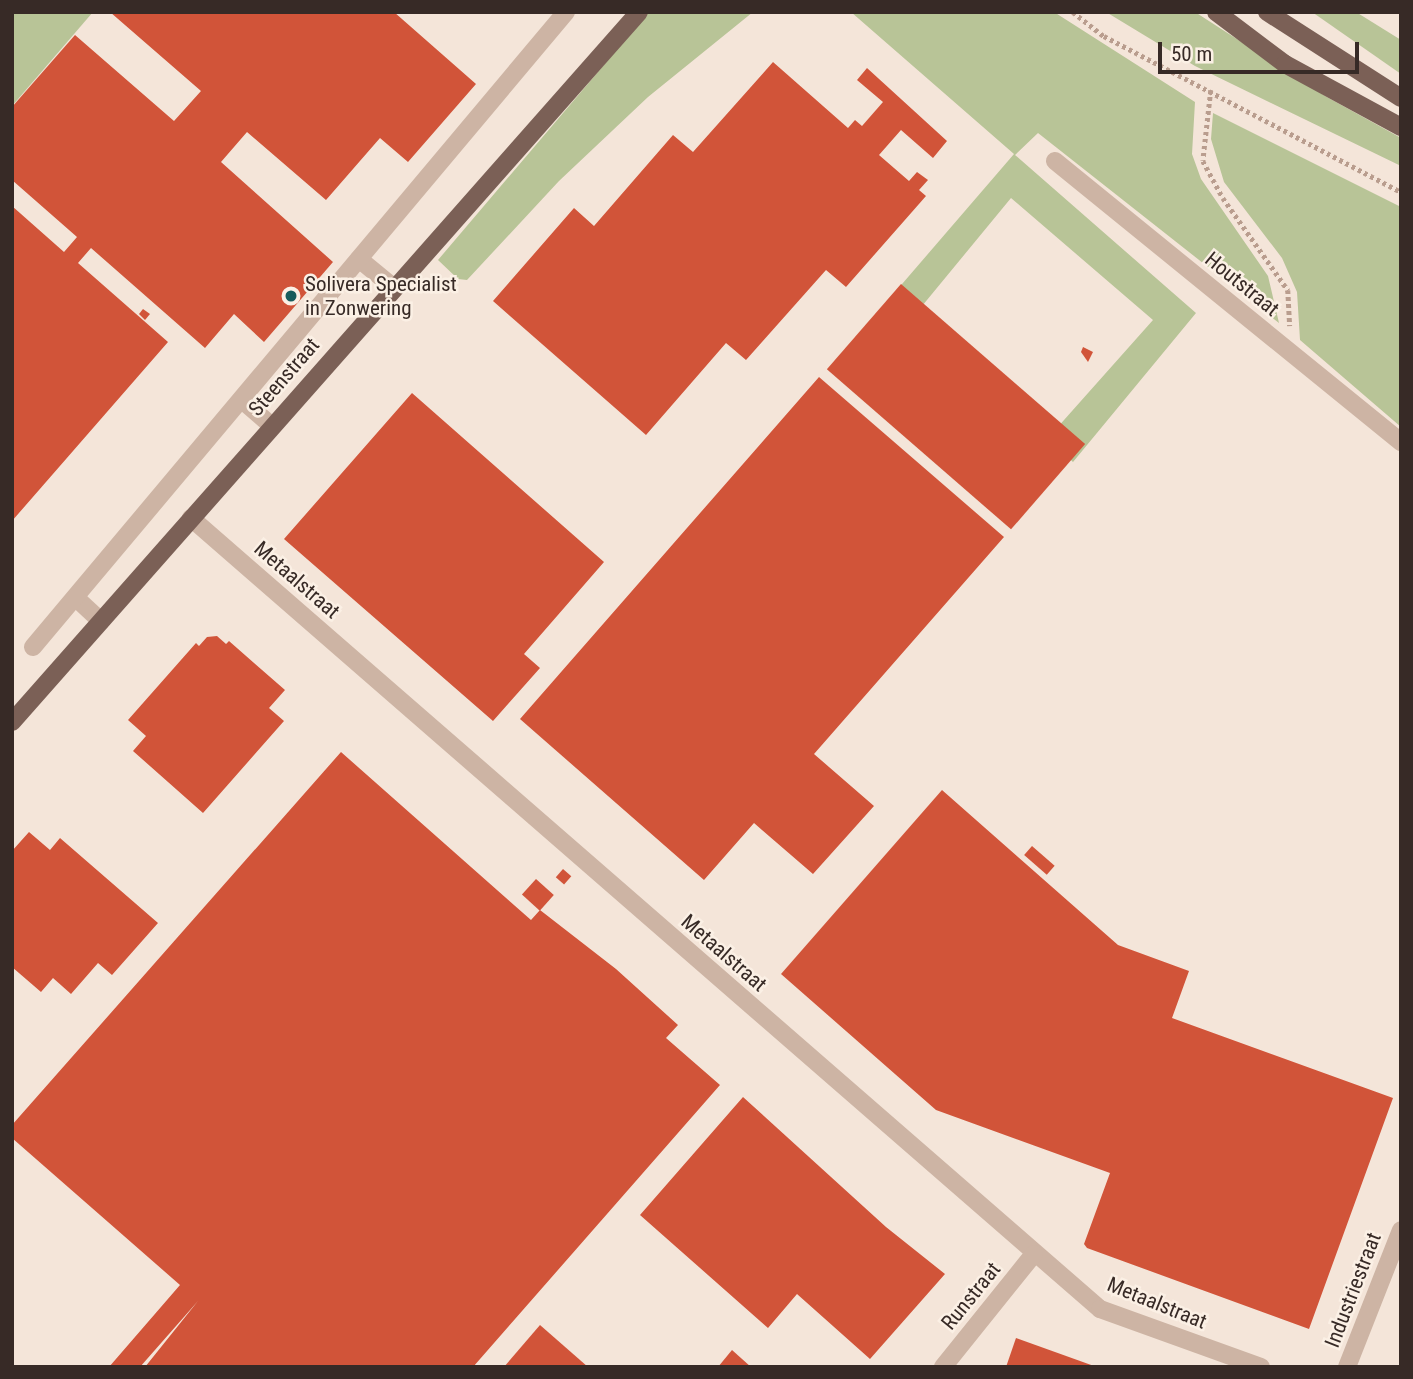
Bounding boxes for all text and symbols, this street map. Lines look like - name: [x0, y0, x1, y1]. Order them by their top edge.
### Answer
- scale bar: [1161, 28, 1362, 72]
- text: 50 m: [1171, 42, 1212, 66]
- street label: Houtstraat: [1200, 247, 1284, 321]
- place label: Solivera Specialist in Zonwering: [305, 271, 457, 321]
- marker: Solivera Specialist in Zonwering: [283, 288, 299, 304]
- street label: Steenstraat: [243, 333, 325, 421]
- street label: Metaalstraat: [249, 536, 345, 624]
- street label: Metaalstraat: [676, 909, 772, 997]
- street label: Industriestraat: [1320, 1229, 1386, 1351]
- street label: Runstraat: [936, 1257, 1006, 1335]
- street label: Metaalstraat: [1104, 1272, 1210, 1334]

